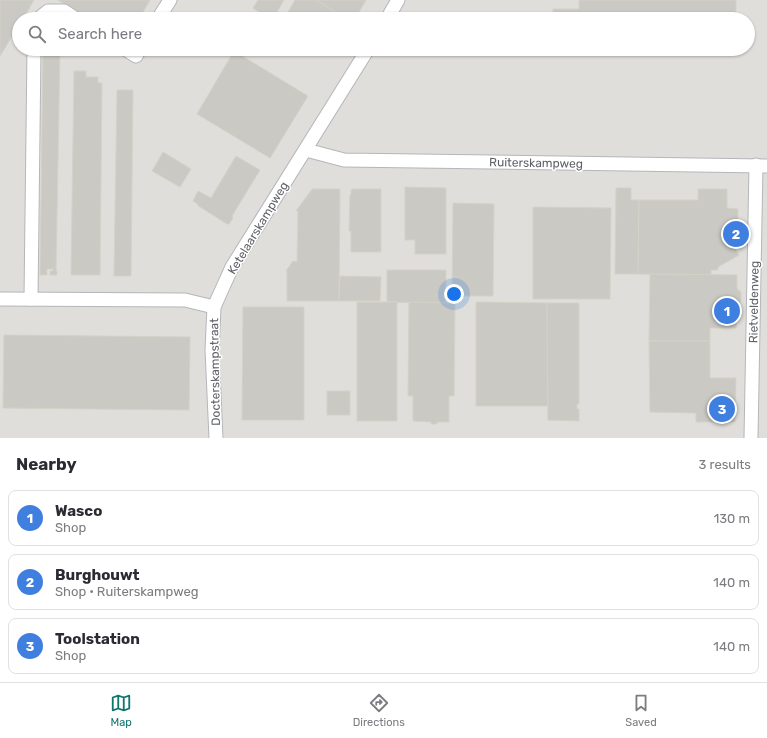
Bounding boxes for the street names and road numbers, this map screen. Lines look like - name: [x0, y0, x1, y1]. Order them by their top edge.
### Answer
- street label: Ruiterskampweg: [489, 155, 583, 171]
- street label: Ketelaarskampweg: [225, 179, 291, 277]
- street label: Rietveldenweg: [746, 261, 762, 343]
- street label: Docterskampstraat: [207, 318, 223, 426]

